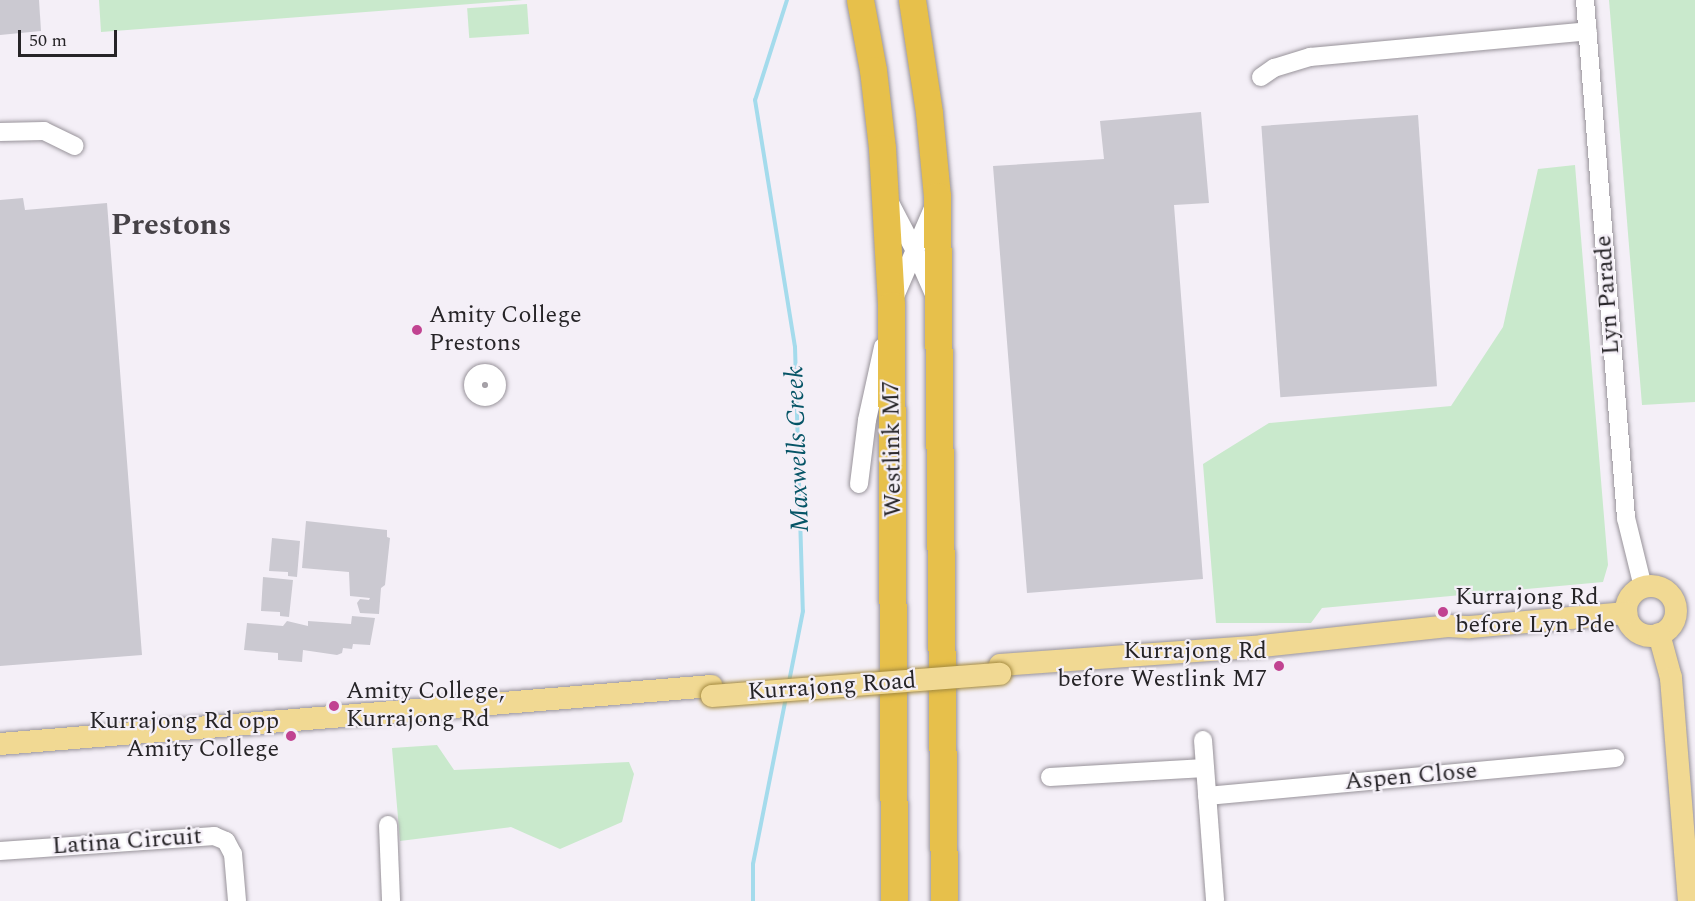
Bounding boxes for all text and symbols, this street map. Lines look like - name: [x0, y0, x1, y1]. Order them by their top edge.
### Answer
- scale bar: [21, 18, 120, 56]
- text: 50 m: [29, 27, 67, 54]
- district label: Prestons: [111, 207, 231, 243]
- street label: Lyn Parade: [1589, 234, 1627, 356]
- place label: Amity College Prestons: [429, 302, 582, 358]
- marker: Amity College Prestons: [410, 323, 424, 337]
- water label: Maxwells Creek: [780, 365, 816, 533]
- street label: Westlink M7: [877, 381, 909, 517]
- place label: Kurrajong Rd before Lyn Pde: [1455, 584, 1615, 640]
- marker: Kurrajong Rd before Lyn Pde: [1436, 605, 1450, 619]
- place label: Kurrajong Rd before Westlink M7: [1057, 638, 1267, 694]
- marker: Kurrajong Rd before Westlink M7: [1272, 659, 1286, 673]
- street label: Kurrajong Road: [747, 667, 917, 707]
- place label: Amity College, Kurrajong Rd: [346, 678, 505, 734]
- marker: Amity College, Kurrajong Rd: [327, 699, 341, 713]
- place label: Kurrajong Rd opp Amity College: [89, 708, 279, 764]
- marker: Kurrajong Rd opp Amity College: [284, 729, 298, 743]
- street label: Aspen Close: [1344, 757, 1478, 797]
- street label: Latina Circuit: [51, 822, 203, 862]

